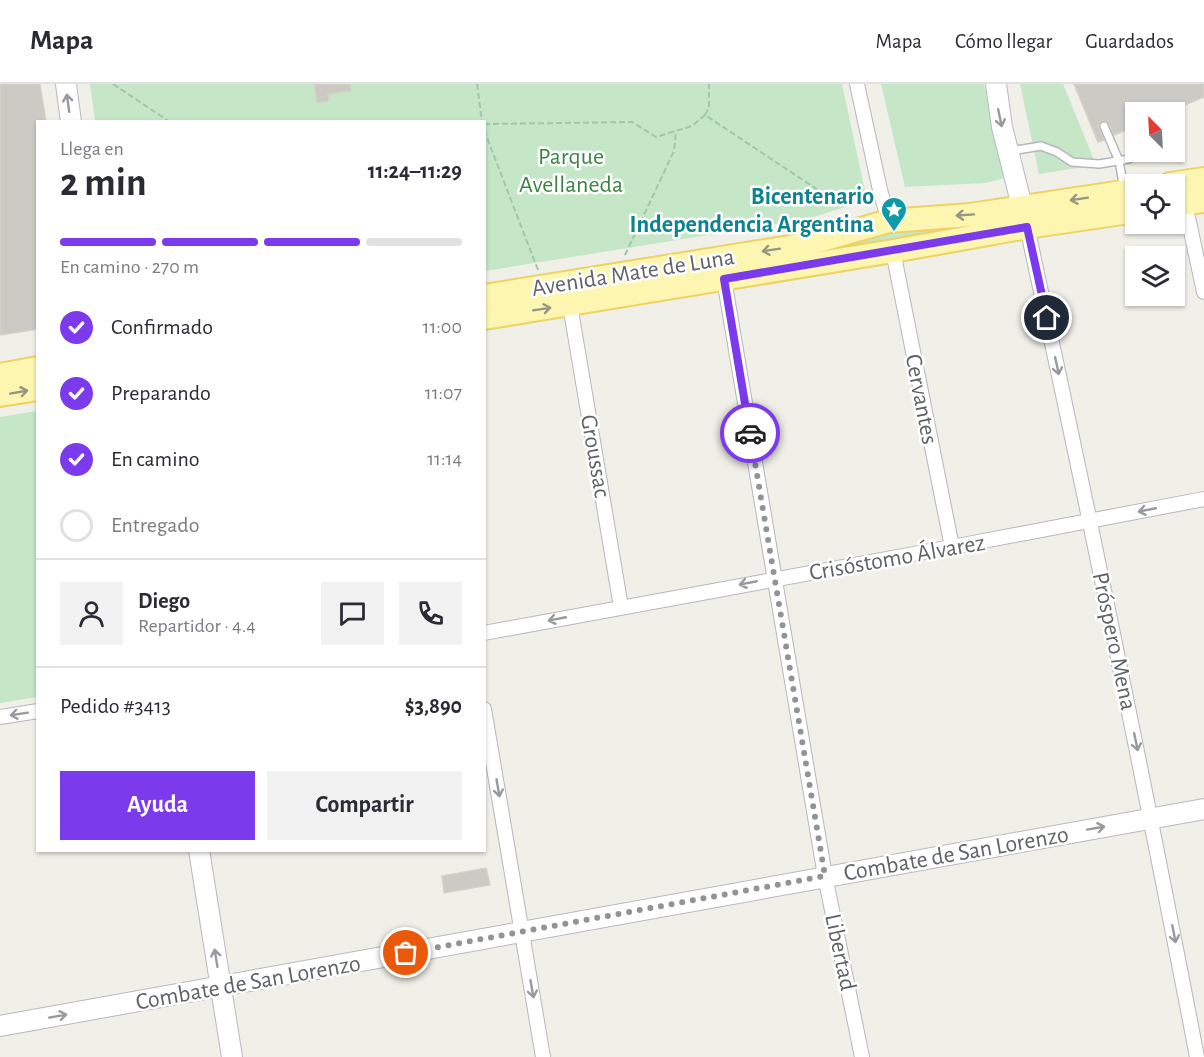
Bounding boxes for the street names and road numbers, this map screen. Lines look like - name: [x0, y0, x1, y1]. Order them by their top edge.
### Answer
- street label: Avenida Mate de Luna: [530, 245, 736, 301]
- street label: Cervantes: [901, 352, 942, 446]
- street label: Groussac: [576, 413, 614, 499]
- street label: Crisóstomo Álvarez: [807, 529, 987, 585]
- street label: Próspero Mena: [1088, 570, 1140, 712]
- street label: Combate de San Lorenzo: [842, 822, 1070, 886]
- street label: Libertad: [820, 912, 860, 993]
- street label: Combate de San Lorenzo: [134, 951, 362, 1015]

